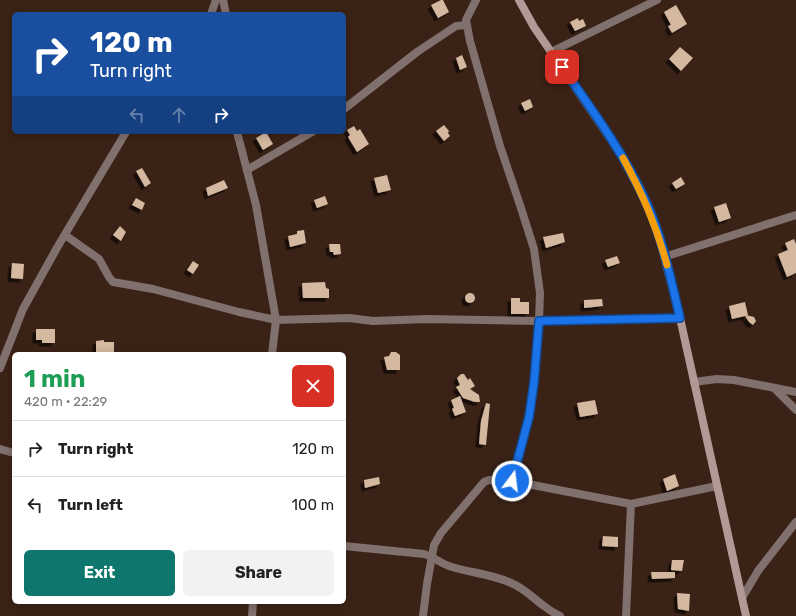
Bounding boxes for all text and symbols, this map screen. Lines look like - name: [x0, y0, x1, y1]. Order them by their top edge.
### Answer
- text: 120 m: [90, 26, 173, 59]
- icon: right: [24, 28, 76, 80]
- pin: [545, 50, 579, 84]
- icon: arrive: [551, 56, 573, 78]
- text: Turn right: [90, 60, 172, 82]
- icon: left: [126, 104, 148, 126]
- icon: ahead: [168, 104, 190, 126]
- icon: right: [210, 104, 232, 126]
- text: 1 min: [24, 365, 85, 393]
- button: close: [292, 365, 334, 407]
- text: 420 m · 22:29: [24, 394, 107, 409]
- icon: right: [24, 438, 46, 460]
- text: Turn right: [58, 440, 133, 458]
- text: 120 m: [292, 440, 334, 458]
- position arrow: [491, 460, 533, 502]
- icon: left: [24, 494, 46, 516]
- text: Turn left: [58, 496, 123, 514]
- text: 100 m: [292, 496, 334, 514]
- button: Exit: [24, 550, 175, 596]
- button: Share: [183, 550, 334, 596]

